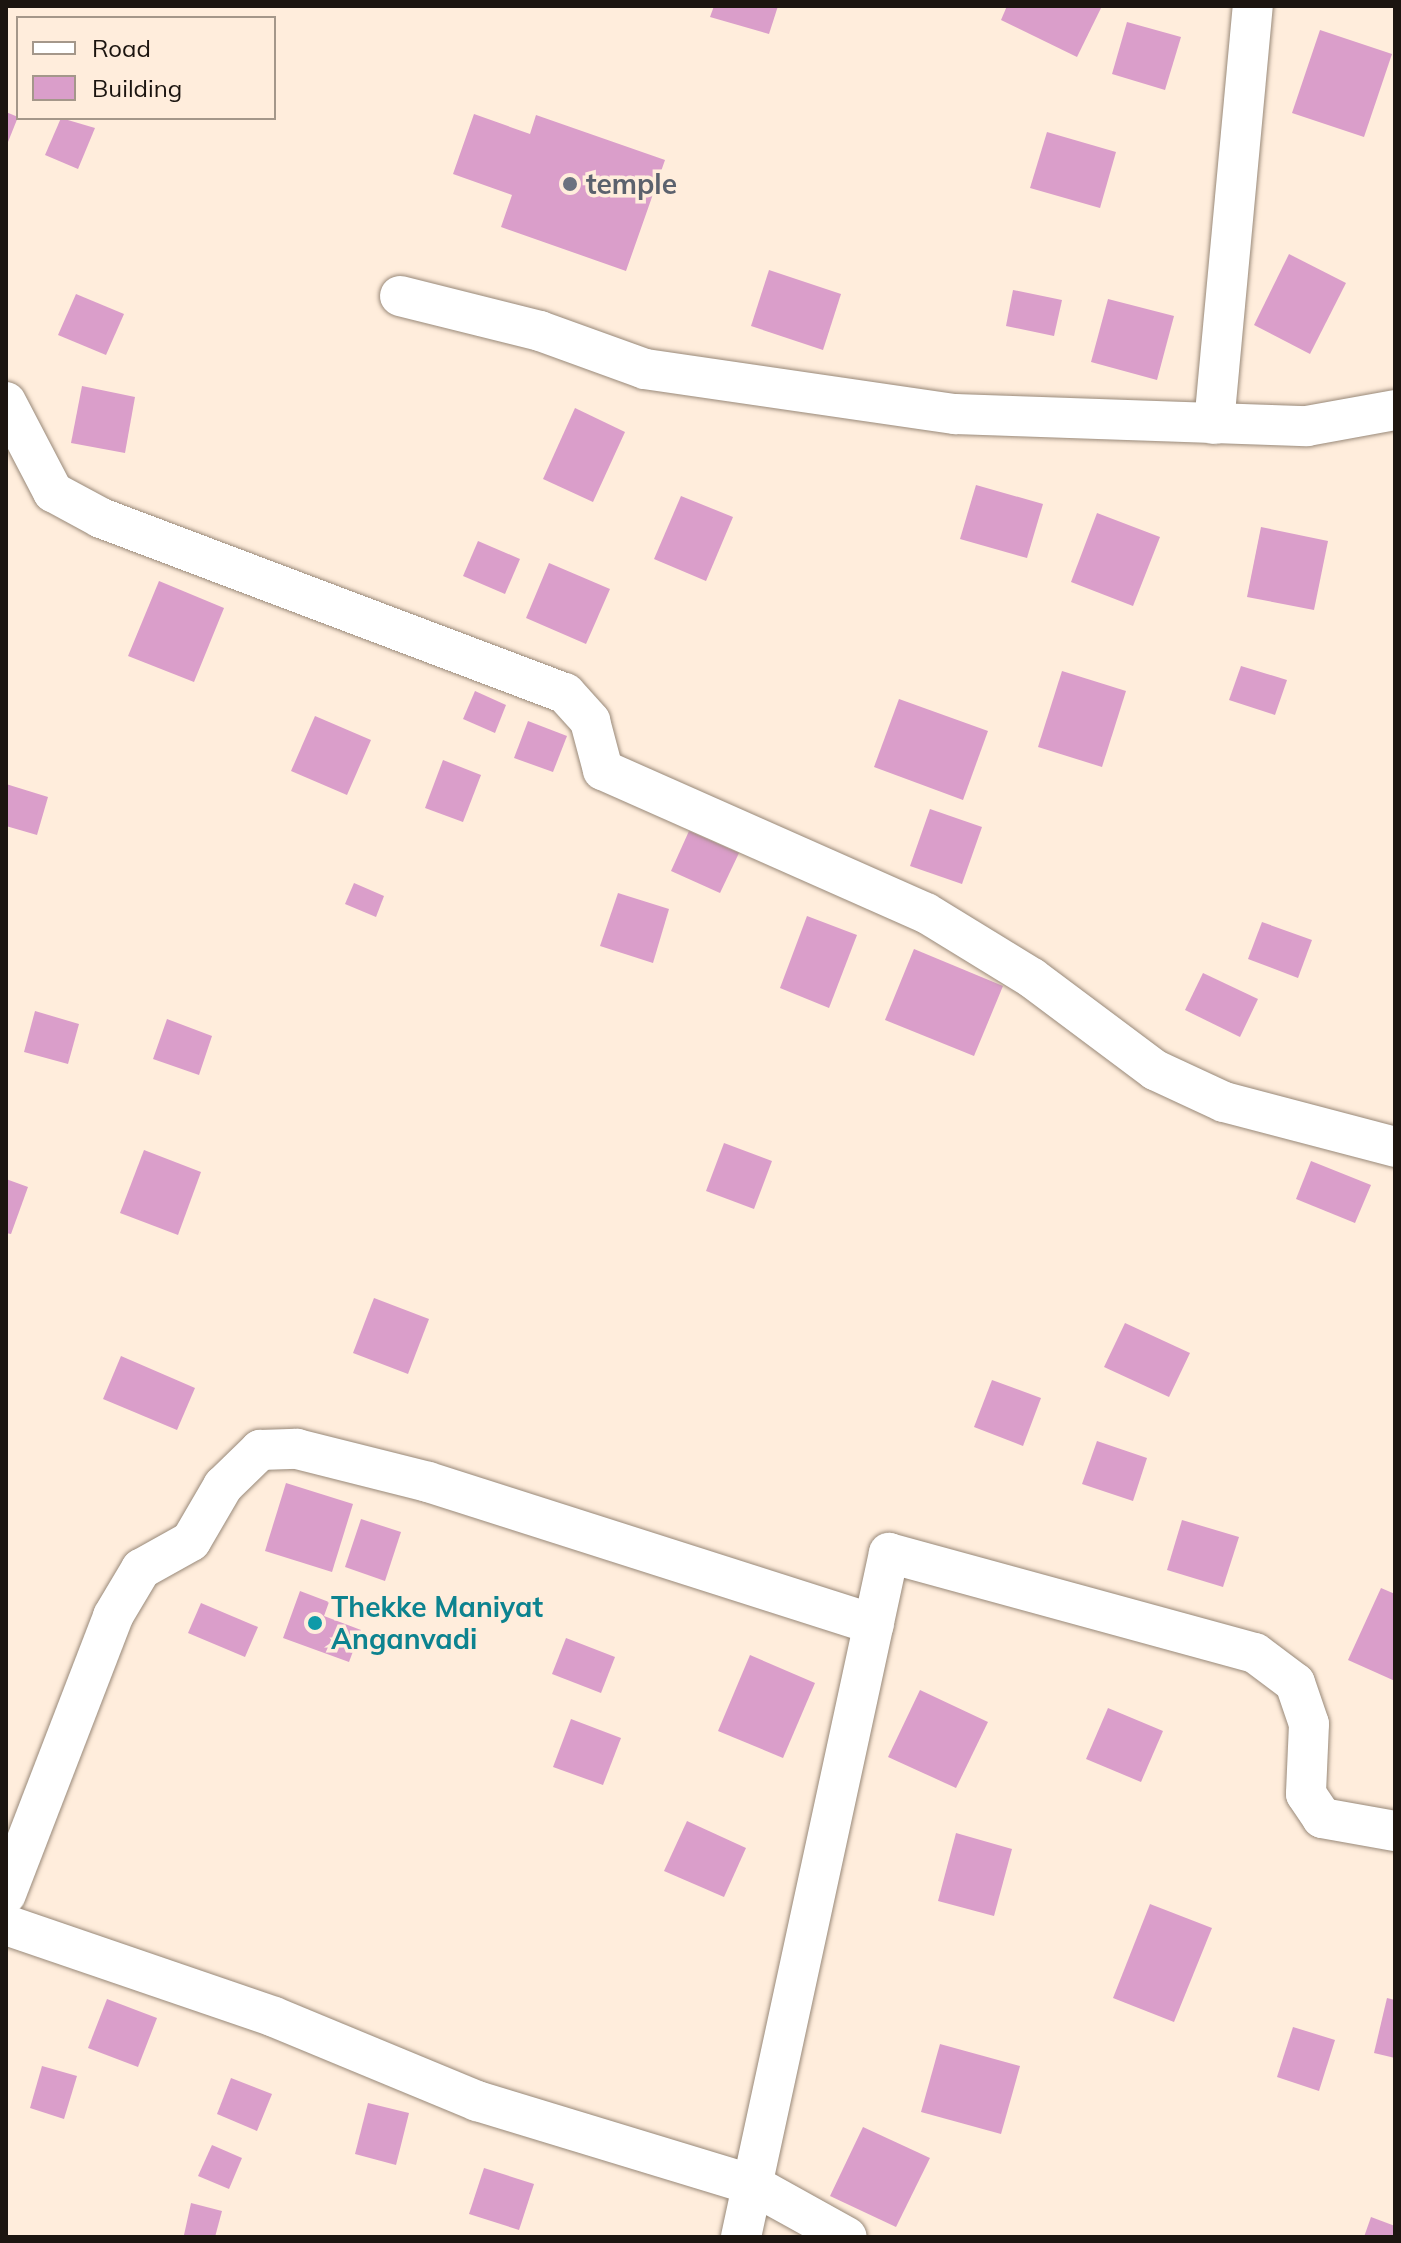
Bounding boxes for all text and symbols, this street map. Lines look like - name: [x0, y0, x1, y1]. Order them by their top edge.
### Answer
- legend: [16, 16, 276, 120]
- text: Road: [92, 33, 151, 63]
- text: Building: [92, 73, 182, 103]
- place label: temple: [586, 167, 677, 201]
- marker: temple: [561, 175, 579, 193]
- place label: Thekke Maniyat Anganvadi: [331, 1590, 543, 1656]
- marker: Thekke Maniyat Anganvadi: [306, 1614, 324, 1632]

